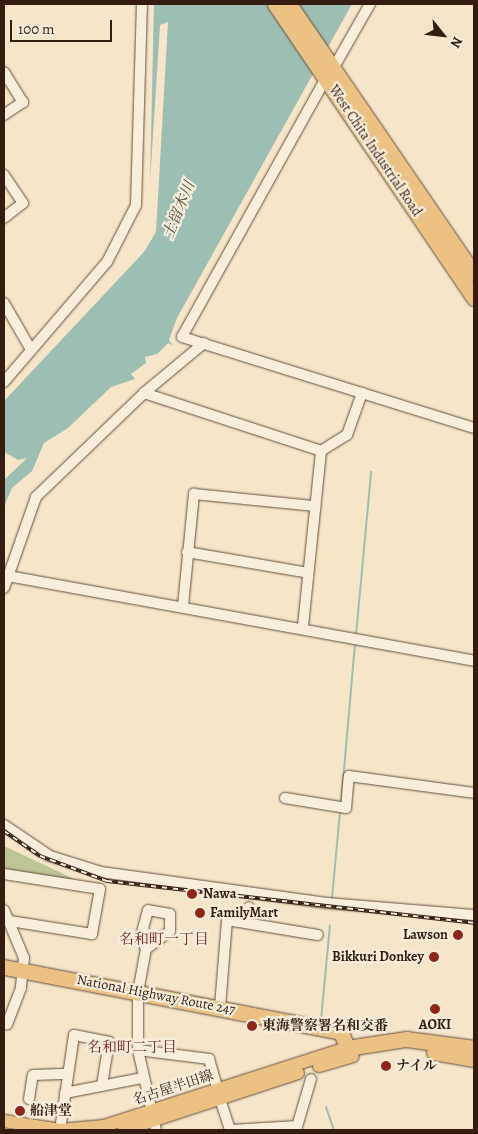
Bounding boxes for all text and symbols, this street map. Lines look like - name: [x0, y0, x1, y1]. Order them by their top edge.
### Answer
- scale bar: [12, 10, 115, 42]
- north arrow: [418, 10, 468, 60]
- text: 100 m: [18, 19, 55, 39]
- text: N: [446, 33, 467, 52]
- street label: West Chita Industrial Road: [325, 82, 425, 220]
- water label: 土留木川: [159, 179, 199, 241]
- place label: Nawa: [203, 886, 236, 902]
- marker: Nawa: [185, 887, 199, 901]
- place label: FamilyMart: [210, 905, 278, 921]
- marker: FamilyMart: [194, 907, 206, 919]
- place label: Lawson: [403, 927, 448, 943]
- marker: Lawson: [452, 929, 464, 941]
- district label: 名和町一丁目: [119, 931, 209, 949]
- place label: Bikkuri Donkey: [332, 949, 424, 965]
- marker: Bikkuri Donkey: [428, 951, 440, 963]
- street label: National Highway Route 247: [75, 971, 237, 1019]
- marker: AOKI: [429, 1003, 441, 1015]
- place label: AOKI: [419, 1017, 451, 1033]
- place label: 東海警察署名和交番: [262, 1018, 388, 1034]
- marker: 東海警察署名和交番: [246, 1020, 258, 1032]
- district label: 名和町二丁目: [87, 1039, 177, 1057]
- place label: ナイル: [396, 1058, 438, 1074]
- marker: ナイル: [380, 1060, 392, 1072]
- street label: 名古屋半田線: [130, 1067, 216, 1109]
- place label: 船津堂: [30, 1103, 72, 1119]
- marker: 船津堂: [14, 1105, 26, 1117]

